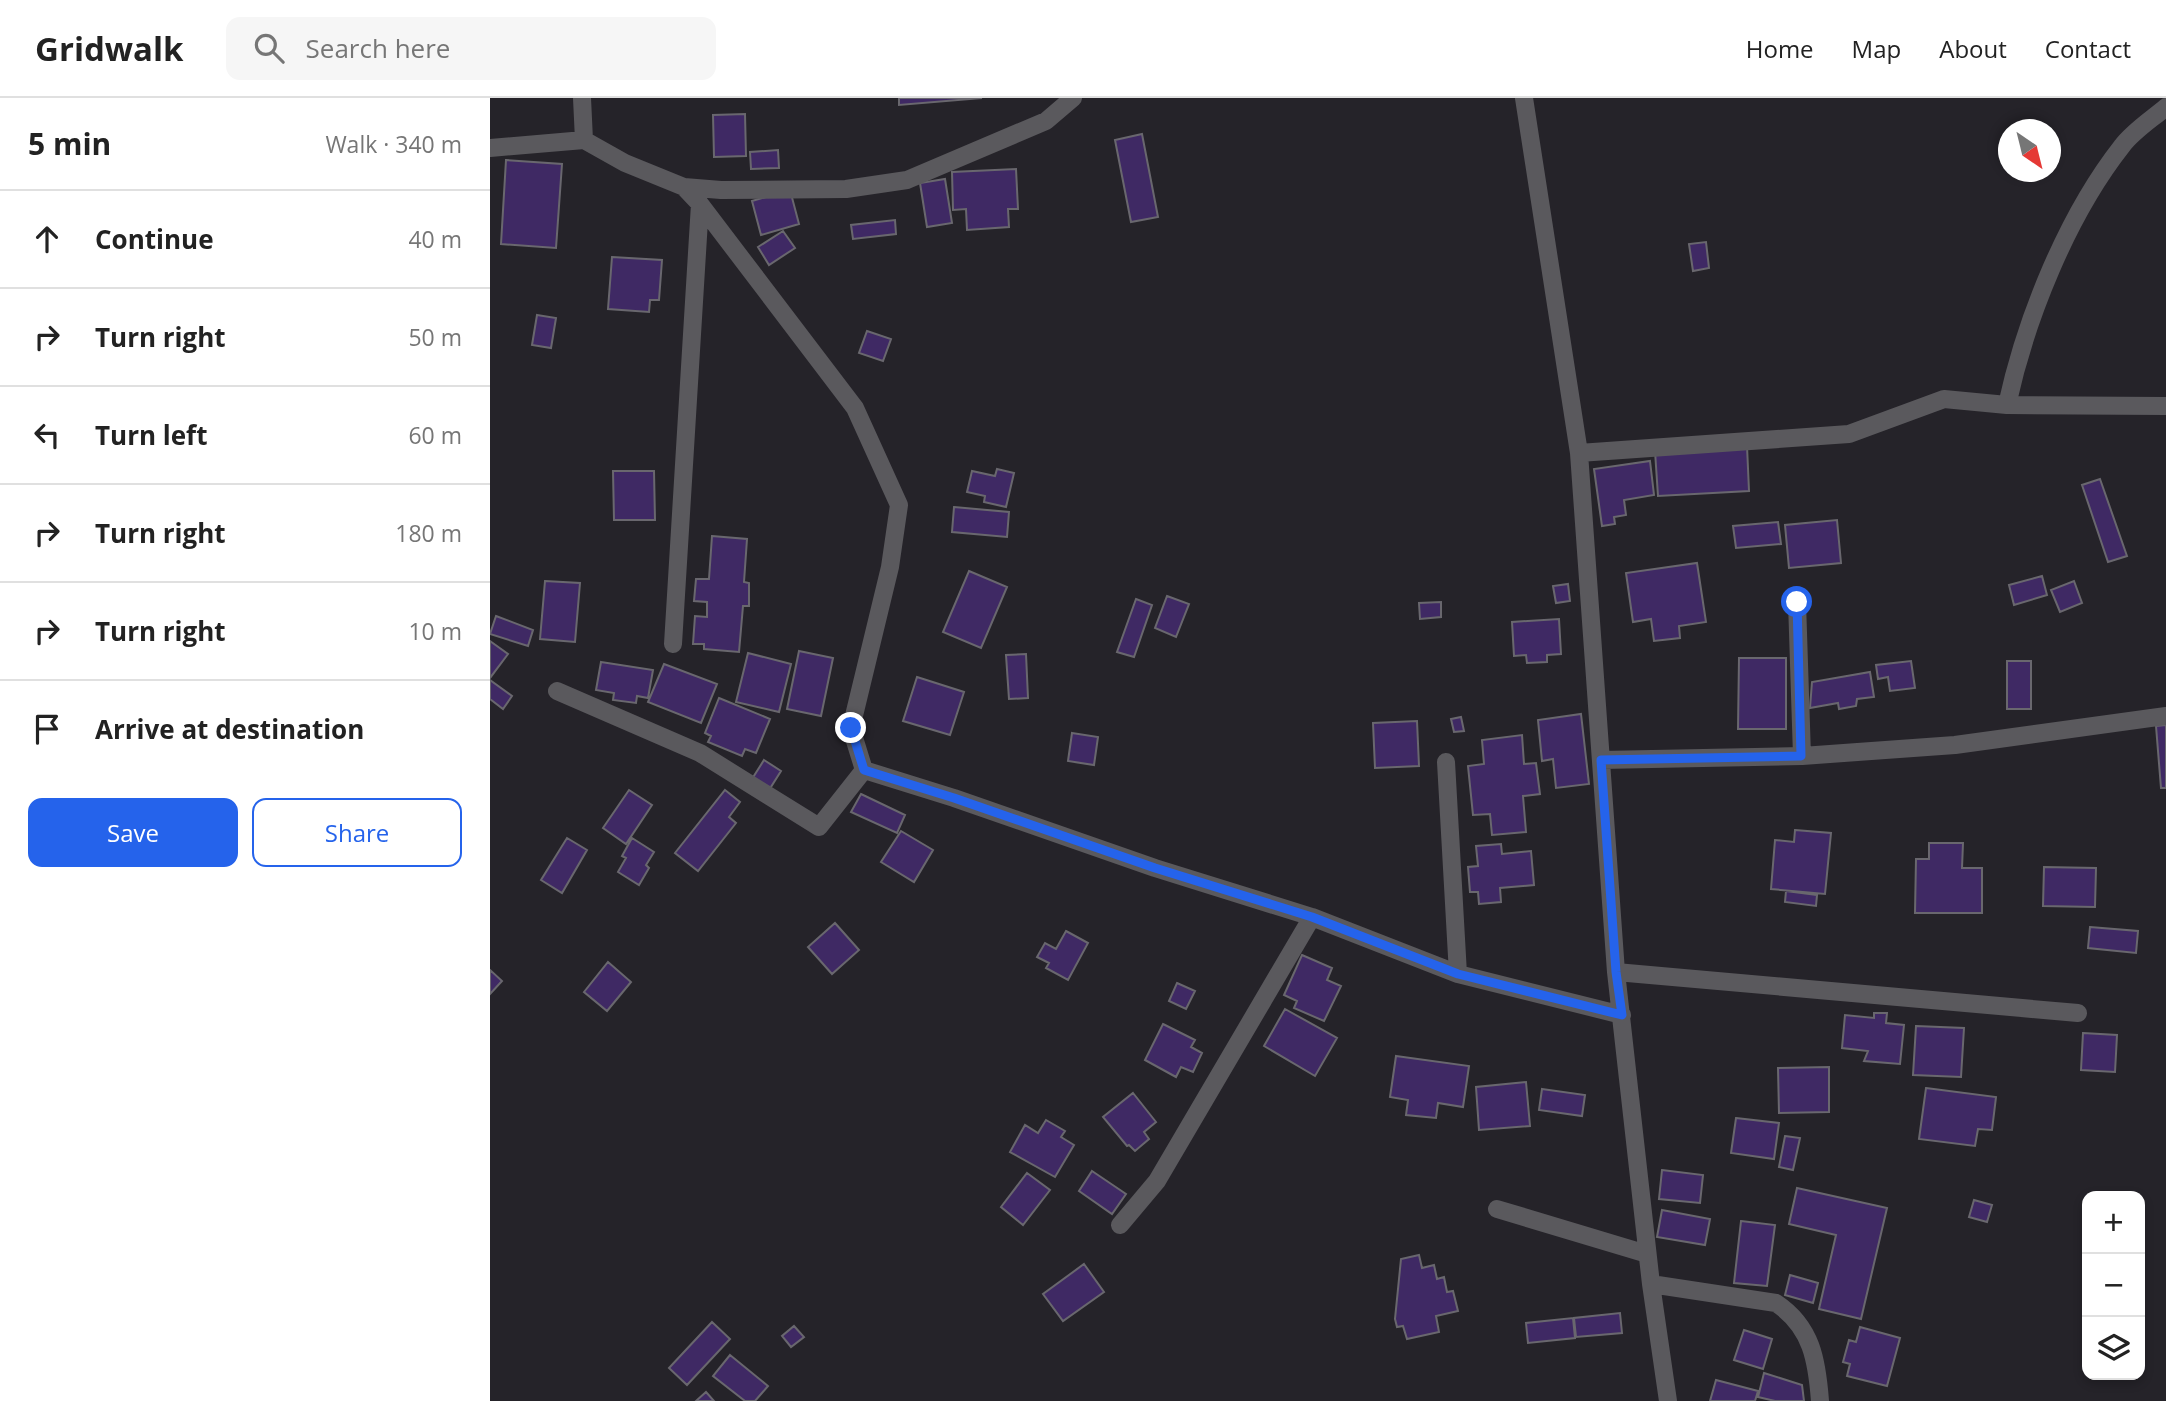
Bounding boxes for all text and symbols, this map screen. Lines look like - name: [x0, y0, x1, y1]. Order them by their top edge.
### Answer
- search box: [226, 17, 716, 80]
- text: Gridwalk: [35, 26, 184, 71]
- icon: search: [250, 29, 288, 67]
- text: Search here: [306, 30, 450, 66]
- text: Home: [1746, 32, 1814, 65]
- text: Map: [1852, 32, 1901, 65]
- text: About: [1939, 32, 2007, 65]
- text: Contact: [2045, 32, 2131, 65]
- north arrow: [1998, 119, 2061, 182]
- text: 5 min: [28, 123, 111, 164]
- text: Walk · 340 m: [325, 128, 462, 160]
- icon: ahead: [28, 220, 66, 258]
- text: Continue: [95, 221, 214, 257]
- text: 40 m: [408, 223, 462, 255]
- icon: right: [28, 318, 66, 356]
- text: Turn right: [95, 319, 226, 355]
- text: 50 m: [408, 321, 462, 353]
- icon: left: [28, 416, 66, 454]
- text: Turn left: [95, 417, 207, 453]
- text: 60 m: [408, 419, 462, 451]
- icon: right: [28, 514, 66, 552]
- text: Turn right: [95, 515, 226, 551]
- text: 180 m: [395, 517, 462, 549]
- route start: [1781, 586, 1812, 617]
- icon: right: [28, 612, 66, 650]
- text: Turn right: [95, 613, 226, 649]
- text: 10 m: [408, 615, 462, 647]
- icon: arrive: [28, 710, 66, 748]
- text: Arrive at destination: [95, 711, 364, 747]
- route end: [835, 712, 866, 743]
- button: Save: [28, 798, 238, 867]
- button: Share: [252, 798, 462, 867]
- map controls: [2082, 1191, 2145, 1380]
- button: +: [2082, 1191, 2145, 1254]
- button: −: [2082, 1254, 2145, 1317]
- button: layers: [2082, 1317, 2145, 1380]

